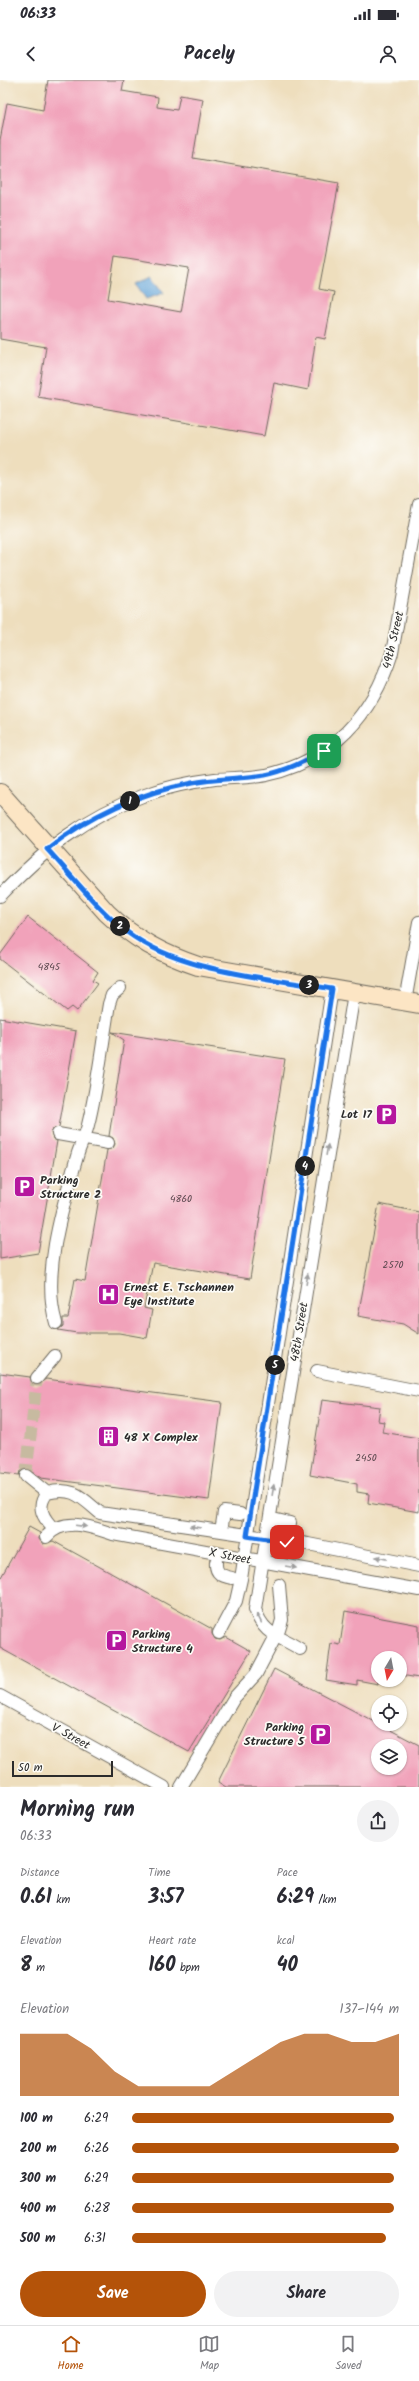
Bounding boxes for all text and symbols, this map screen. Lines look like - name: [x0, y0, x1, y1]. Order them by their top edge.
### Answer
- text: 06:33: [20, 2, 56, 26]
- text: Pacely: [184, 40, 235, 69]
- icon: back: [20, 43, 42, 65]
- icon: person: [377, 43, 399, 65]
- street label: 49th Street: [378, 609, 409, 671]
- pin: [307, 734, 341, 768]
- icon: arrive: [313, 740, 335, 762]
- pin: 1: [120, 791, 140, 811]
- text: 1: [128, 792, 132, 810]
- pin: 2: [110, 916, 130, 936]
- text: 2: [117, 917, 123, 935]
- house number: 4845: [38, 959, 61, 975]
- pin: 3: [299, 975, 319, 995]
- text: 3: [306, 976, 312, 994]
- parking icon: Lot 17: [374, 1101, 400, 1127]
- place label: Lot 17: [341, 1105, 372, 1124]
- one-way arrow: [324, 1144, 330, 1156]
- pin: 4: [295, 1156, 315, 1176]
- text: 4: [302, 1157, 308, 1175]
- place label: Parking Structure 2: [40, 1171, 101, 1204]
- parking icon: Parking Structure 2: [11, 1174, 37, 1200]
- house number: 4860: [170, 1191, 192, 1207]
- house number: 2570: [383, 1257, 403, 1273]
- one-way arrow: [304, 1273, 310, 1285]
- place label: Ernest E. Tschannen Eye Institute: [124, 1278, 234, 1311]
- hospital icon: Ernest E. Tschannen Eye Institute: [96, 1281, 122, 1307]
- street label: 48th Street: [285, 1301, 314, 1363]
- pin: 5: [265, 1355, 285, 1375]
- text: 5: [272, 1356, 278, 1374]
- building icon: 48 X Complex: [96, 1424, 122, 1450]
- place label: 48 X Complex: [124, 1428, 198, 1447]
- house number: 2450: [355, 1450, 377, 1466]
- one-way arrow: [270, 1484, 276, 1496]
- one-way arrow: [75, 1523, 87, 1529]
- one-way arrow: [189, 1524, 201, 1530]
- pin: [270, 1525, 304, 1559]
- icon: check: [276, 1531, 298, 1553]
- street label: X Street: [207, 1543, 253, 1570]
- one-way arrow: [375, 1555, 387, 1561]
- one-way arrow: [284, 1564, 297, 1570]
- one-way arrow: [256, 1612, 262, 1623]
- place label: Parking Structure 4: [132, 1625, 193, 1658]
- parking icon: Parking Structure 4: [103, 1628, 129, 1654]
- north arrow: [371, 1651, 407, 1687]
- map controls: [371, 1651, 407, 1775]
- button: locate: [371, 1695, 407, 1731]
- street label: V Street: [48, 1718, 94, 1755]
- place label: Parking Structure 5: [244, 1718, 305, 1751]
- parking icon: Parking Structure 5: [307, 1721, 333, 1747]
- button: layers: [371, 1739, 407, 1775]
- scale bar: [12, 1759, 113, 1778]
- text: 50 m: [18, 1759, 43, 1777]
- text: Morning run: [20, 1793, 135, 1828]
- button: share: [357, 1800, 399, 1842]
- text: 06:33: [20, 1826, 52, 1847]
- text: Distance: [20, 1864, 60, 1882]
- text: Time: [148, 1864, 171, 1882]
- text: Pace: [277, 1864, 298, 1882]
- text: 0.61: [20, 1882, 52, 1914]
- text: 3:57: [148, 1882, 184, 1914]
- text: 6:29: [277, 1882, 314, 1914]
- text: km: [52, 1891, 70, 1909]
- text: /km: [314, 1891, 336, 1909]
- text: Elevation: [20, 1932, 62, 1950]
- text: Heart rate: [148, 1932, 196, 1950]
- text: kcal: [277, 1932, 295, 1950]
- text: 8: [20, 1950, 32, 1982]
- text: 160: [148, 1950, 175, 1982]
- text: 40: [277, 1950, 298, 1982]
- text: m: [32, 1959, 45, 1977]
- text: bpm: [175, 1959, 200, 1977]
- text: Elevation: [20, 1999, 69, 2020]
- text: 137–144 m: [340, 1999, 399, 2020]
- text: 100 m: [20, 2108, 53, 2129]
- text: 6:29: [84, 2108, 108, 2129]
- text: 200 m: [20, 2138, 57, 2159]
- text: 6:26: [84, 2138, 109, 2159]
- text: 300 m: [20, 2168, 56, 2189]
- text: 6:29: [84, 2168, 108, 2189]
- text: 400 m: [20, 2198, 56, 2219]
- text: 6:28: [84, 2198, 110, 2219]
- text: 500 m: [20, 2228, 56, 2249]
- text: 6:31: [84, 2228, 106, 2249]
- button: Save: [20, 2271, 206, 2317]
- button: Share: [214, 2271, 399, 2317]
- tab: Home: [57, 2333, 84, 2375]
- tab: Map: [198, 2333, 220, 2375]
- tab: Saved: [335, 2333, 362, 2375]

